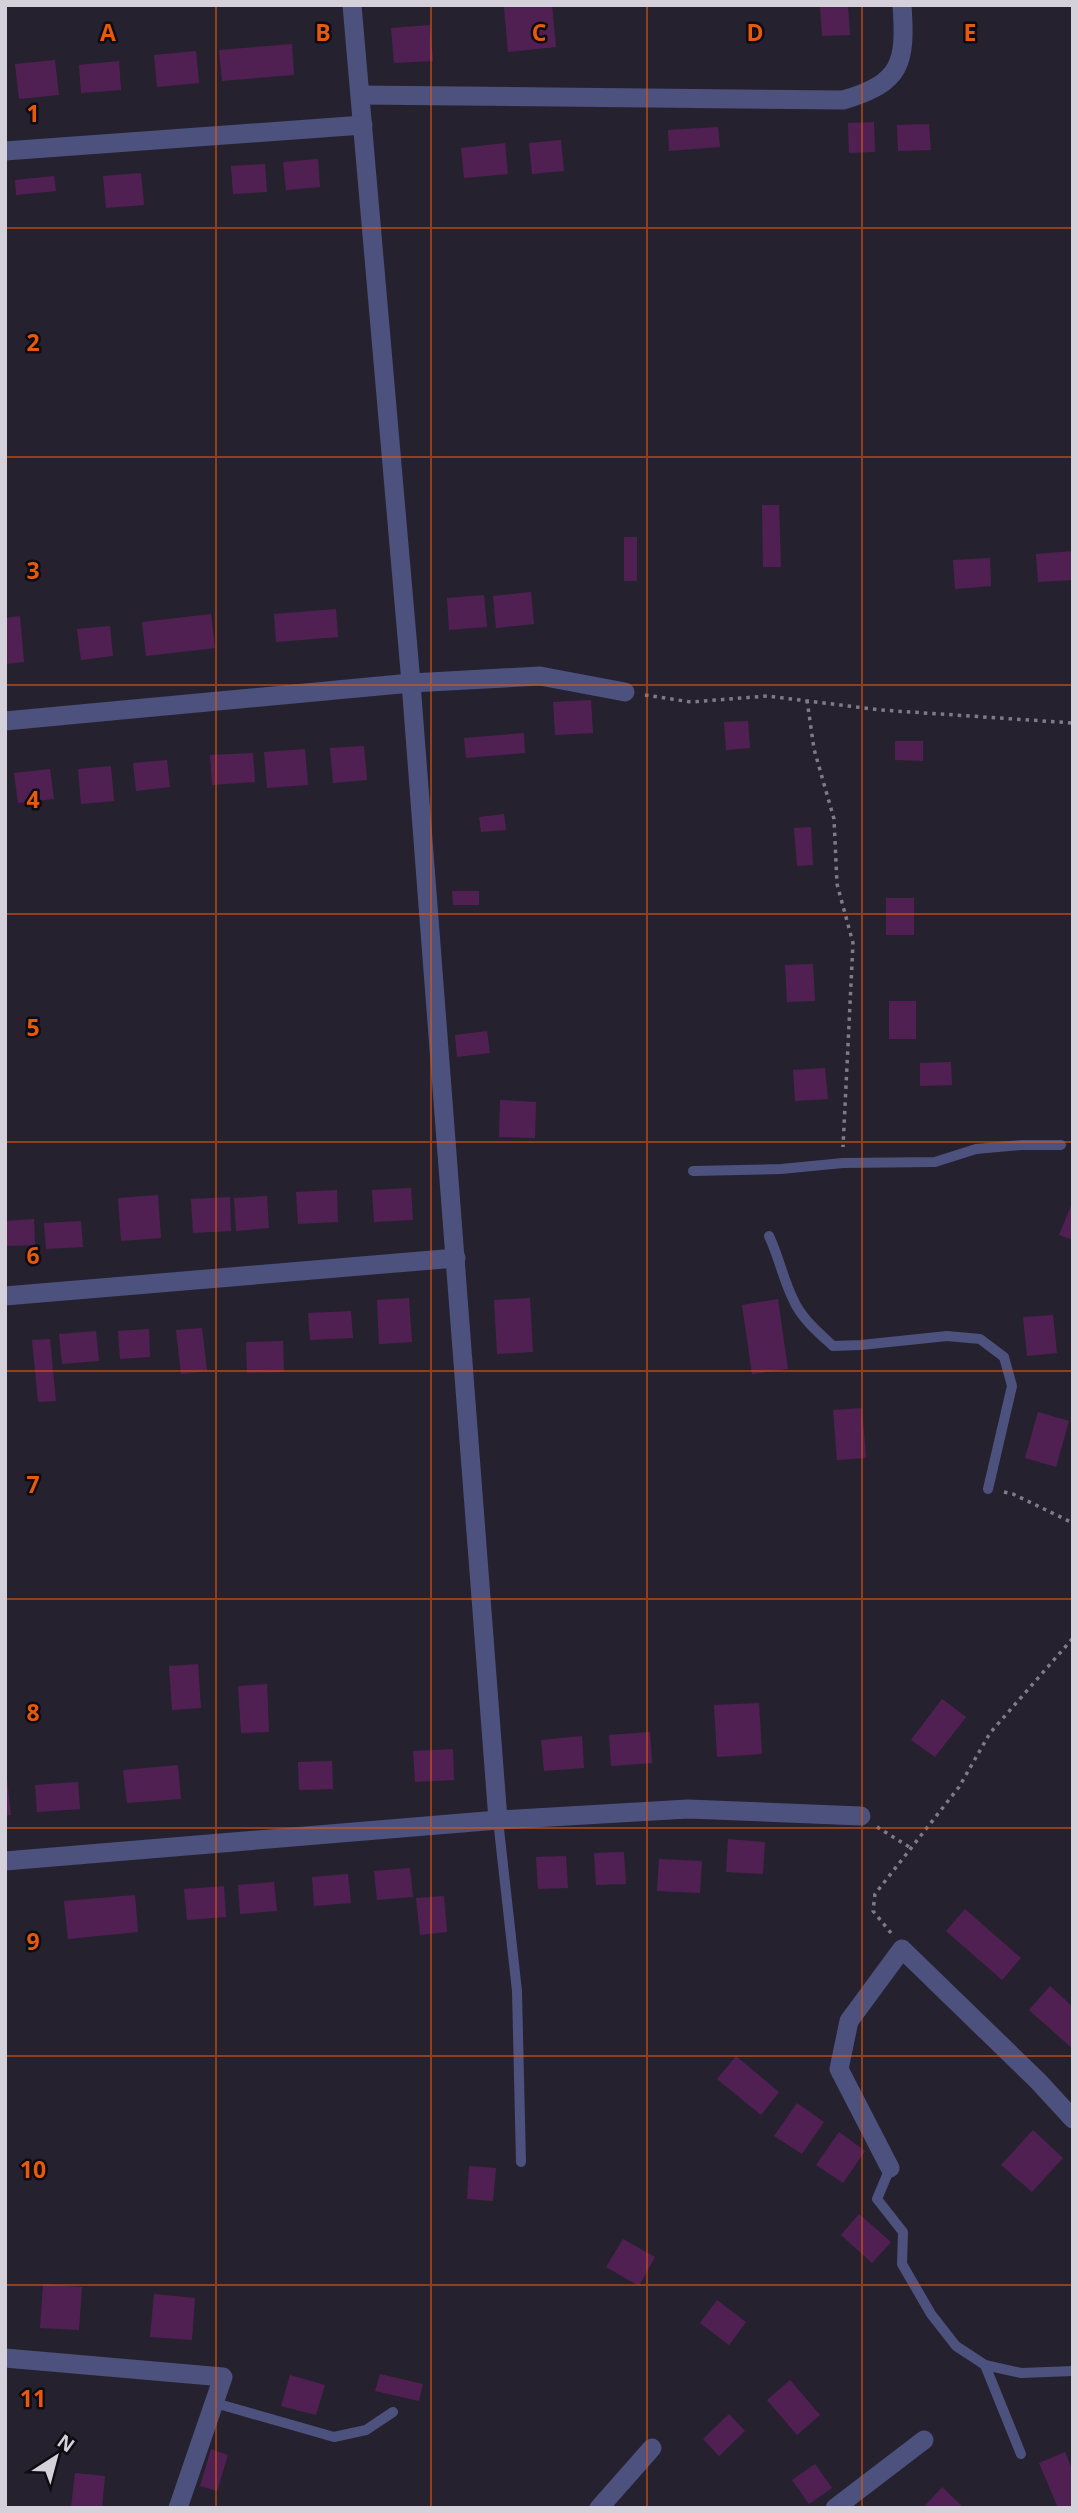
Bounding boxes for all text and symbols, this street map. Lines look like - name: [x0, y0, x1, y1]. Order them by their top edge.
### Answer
- text: A: [100, 16, 116, 48]
- text: B: [315, 16, 331, 48]
- text: C: [532, 16, 546, 48]
- text: D: [746, 16, 764, 48]
- text: E: [964, 16, 976, 48]
- text: 1: [26, 97, 40, 129]
- text: 2: [26, 326, 40, 358]
- text: 3: [26, 554, 40, 586]
- text: 4: [26, 783, 40, 815]
- text: 5: [26, 1011, 40, 1043]
- text: 6: [26, 1239, 40, 1271]
- text: 7: [26, 1468, 40, 1500]
- text: 8: [26, 1696, 40, 1728]
- text: 9: [26, 1925, 40, 1957]
- text: 10: [20, 2153, 46, 2185]
- text: 11: [20, 2382, 46, 2414]
- north arrow: [21, 2422, 91, 2492]
- text: N: [52, 2428, 80, 2458]

